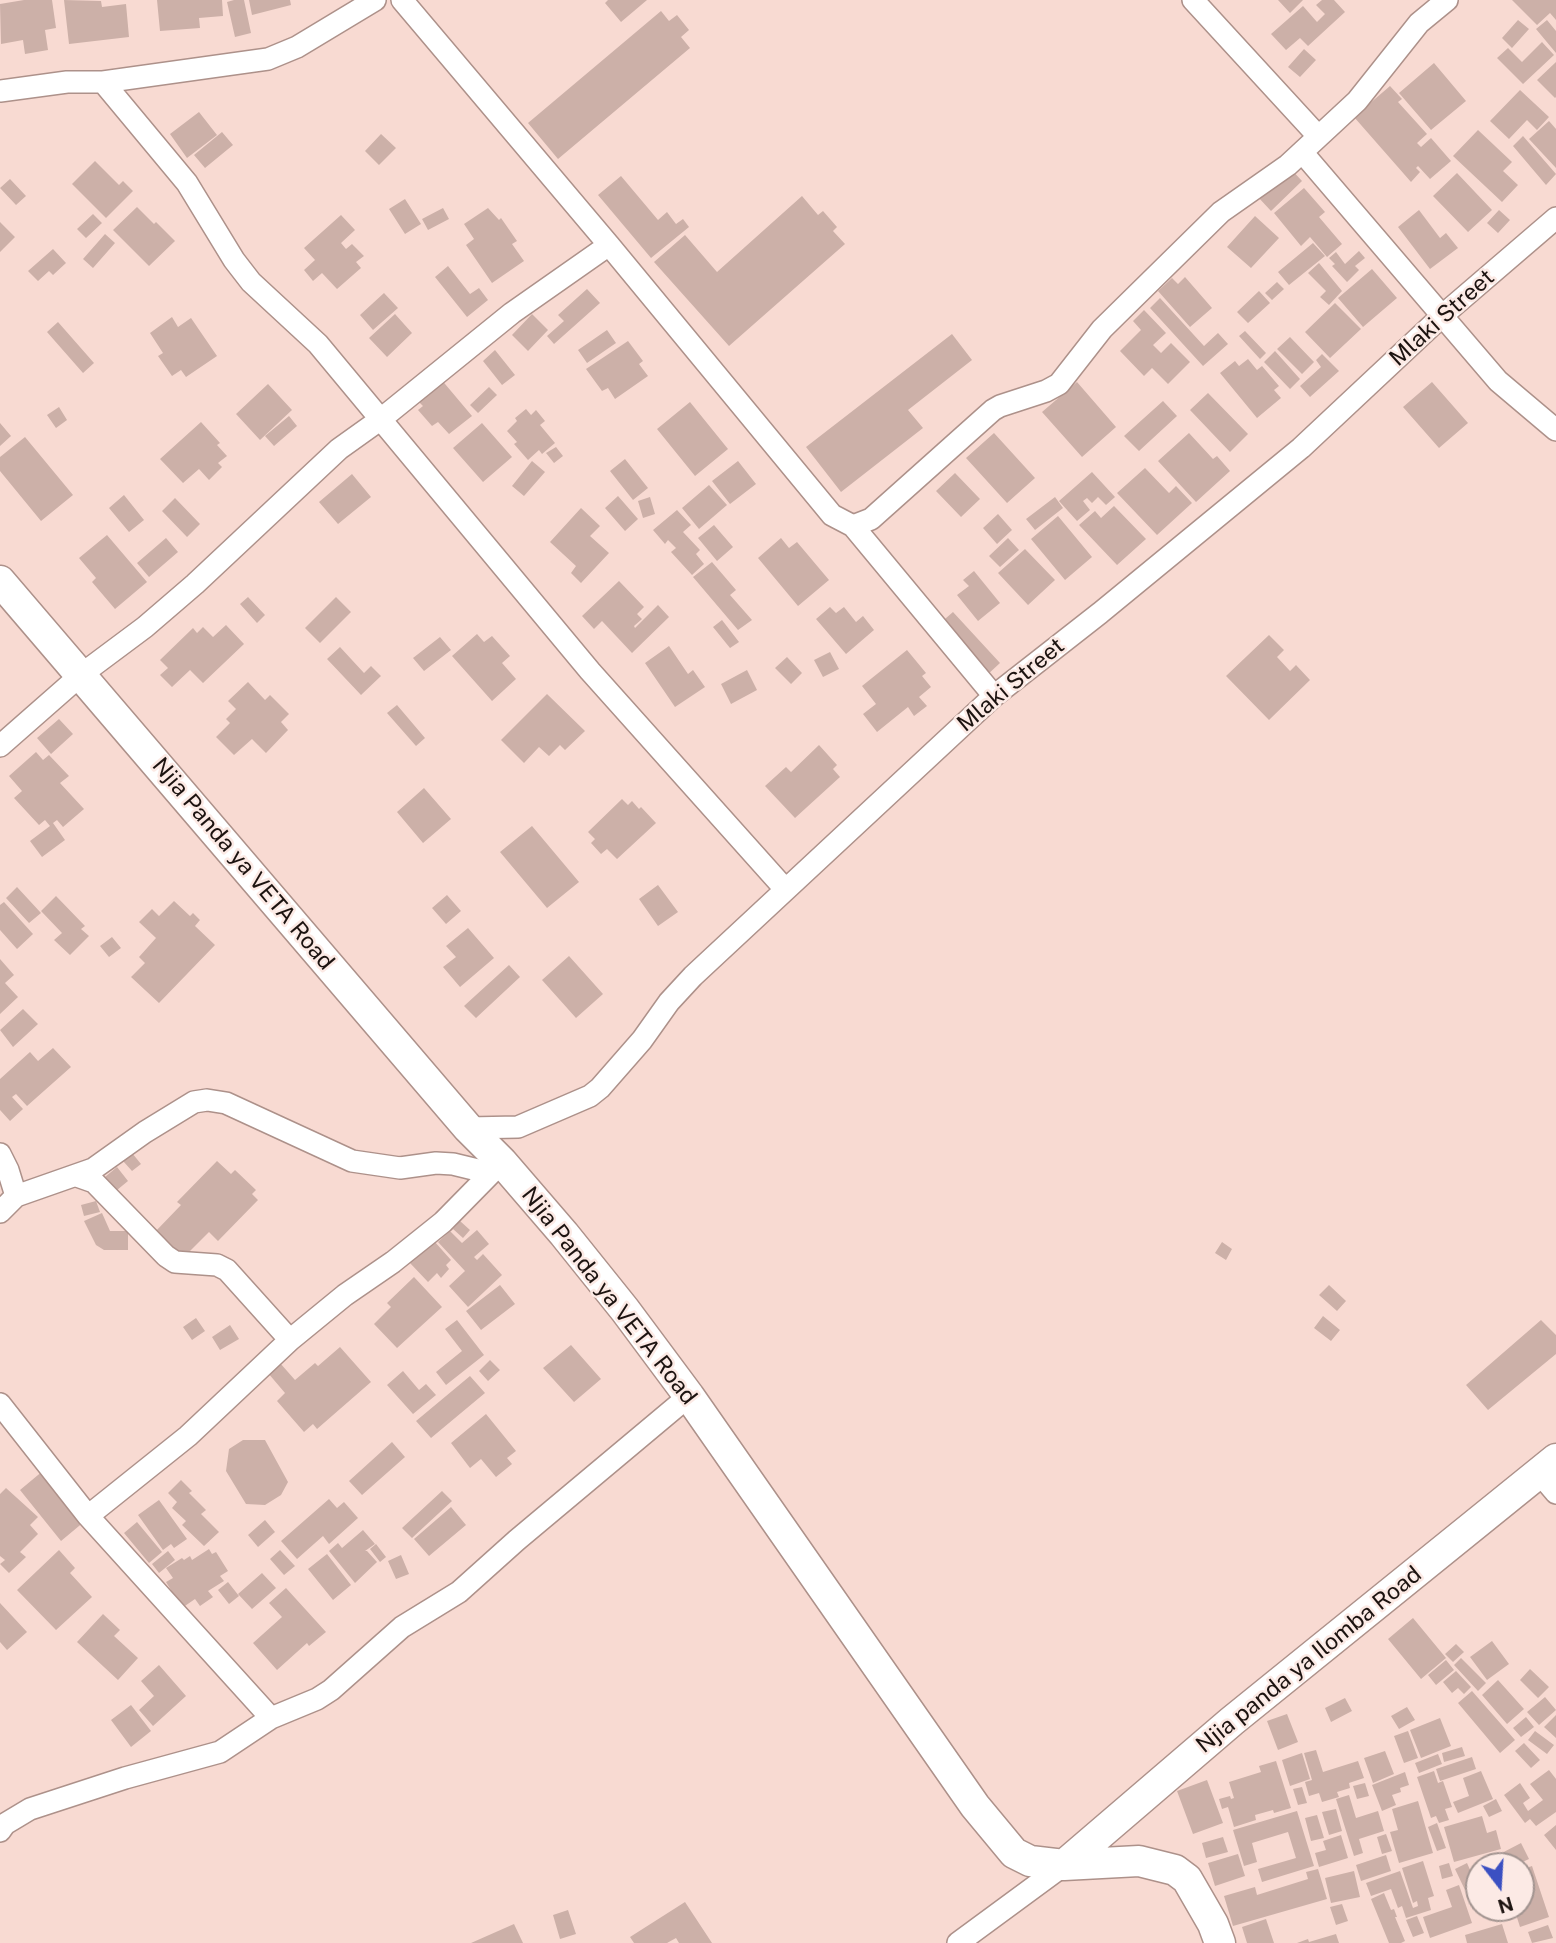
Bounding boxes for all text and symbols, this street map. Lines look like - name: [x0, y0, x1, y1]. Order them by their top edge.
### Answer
- street label: Mlaki Street: [1384, 264, 1500, 372]
- street label: Mlaki Street: [952, 632, 1070, 738]
- street label: Njia Panda ya VETA Road: [146, 752, 340, 976]
- street label: Njia Panda ya VETA Road: [515, 1182, 703, 1410]
- street label: Njia panda ya Ilomba Road: [1191, 1561, 1427, 1759]
- north arrow: [1465, 1852, 1535, 1922]
- text: N: [1495, 1892, 1516, 1918]

